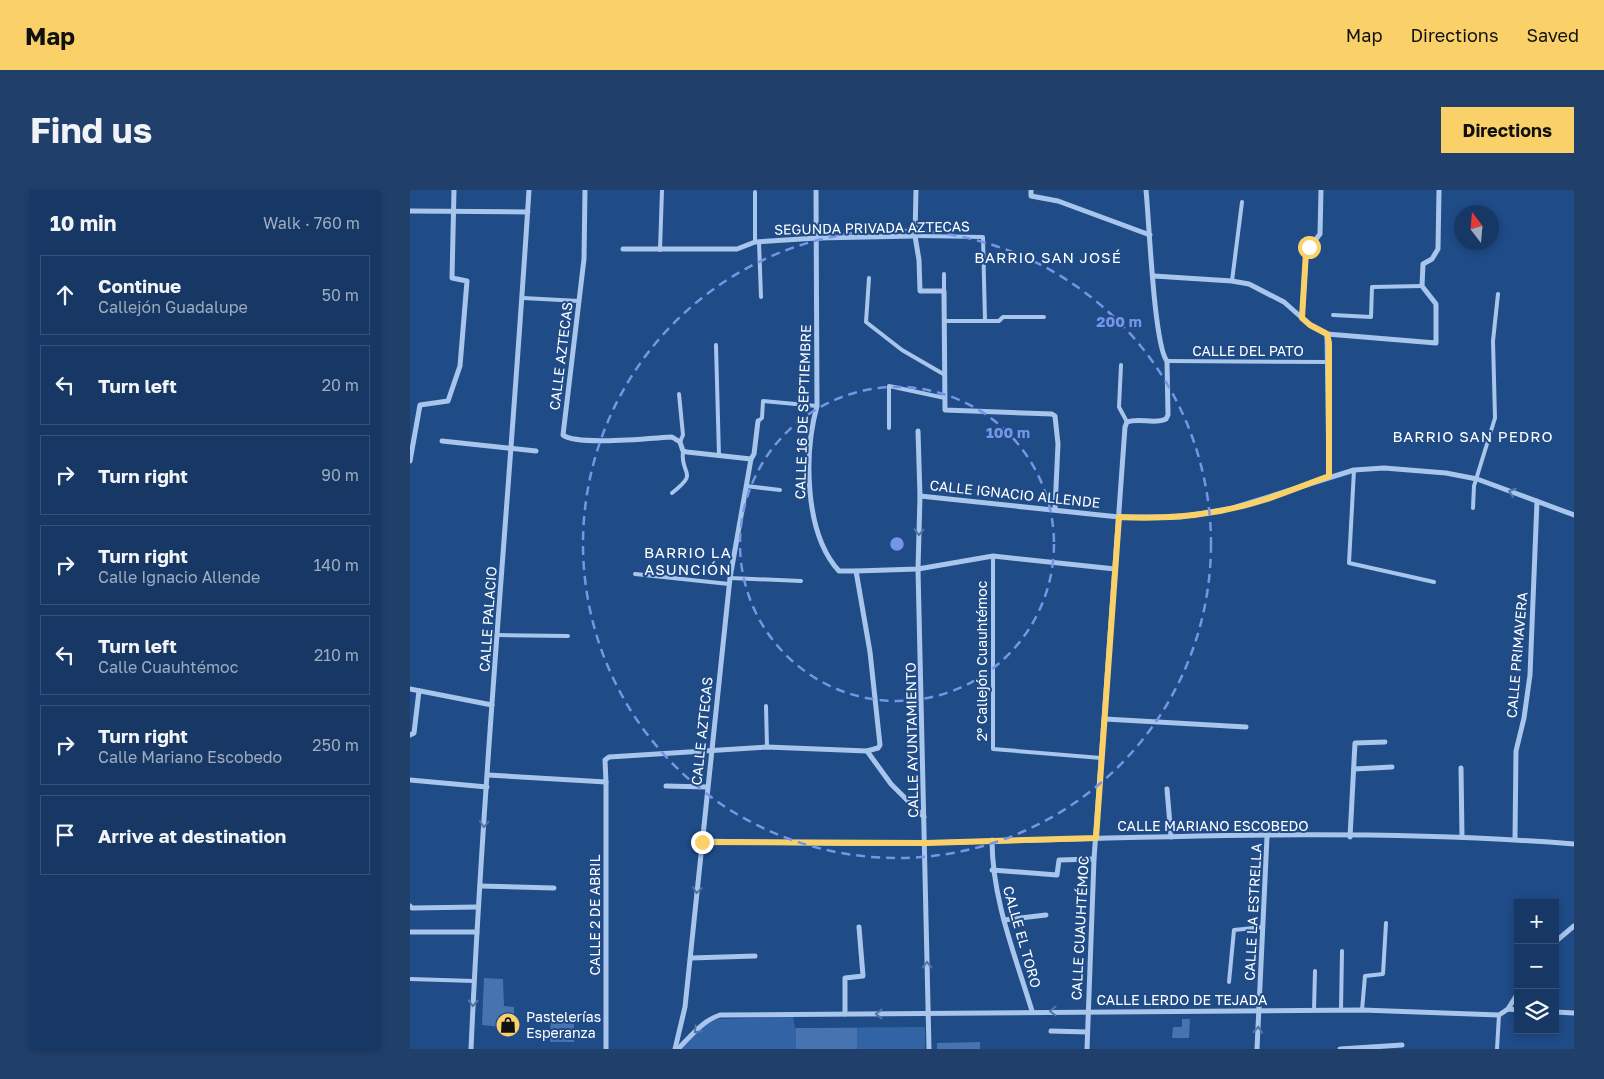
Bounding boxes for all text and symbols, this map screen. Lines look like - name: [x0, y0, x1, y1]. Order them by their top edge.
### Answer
- text: Map: [25, 21, 75, 50]
- text: Map: [1346, 24, 1382, 46]
- text: Directions: [1410, 24, 1498, 46]
- text: Saved: [1526, 24, 1579, 46]
- button: Directions: [1441, 107, 1574, 153]
- text: Find us: [30, 109, 152, 151]
- north arrow: [1454, 205, 1499, 250]
- text: 10 min: [50, 210, 117, 236]
- text: Walk · 760 m: [263, 213, 360, 233]
- street label: SEGUNDA PRIVADA AZTECAS: [774, 217, 970, 238]
- route start: [1298, 236, 1321, 259]
- district label: BARRIO SAN JOSÉ: [974, 248, 1122, 266]
- text: Continue: [98, 274, 181, 297]
- icon: ahead: [51, 281, 79, 309]
- text: 50 m: [322, 285, 359, 305]
- text: Callejón Guadalupe: [98, 297, 248, 317]
- street label: CALLE AZTECAS: [545, 301, 576, 411]
- text: 200 m: [1096, 312, 1142, 330]
- street label: CALLE 16 DE SEPTIEMBRE: [791, 324, 814, 500]
- street label: CALLE DEL PATO: [1192, 342, 1304, 359]
- icon: left: [51, 371, 79, 399]
- text: Turn left: [98, 374, 177, 397]
- text: 20 m: [322, 375, 359, 395]
- text: 100 m: [986, 423, 1030, 441]
- district label: BARRIO SAN PEDRO: [1392, 427, 1554, 445]
- icon: right: [51, 461, 79, 489]
- text: Turn right: [98, 464, 188, 487]
- text: 90 m: [321, 465, 359, 485]
- street label: CALLE IGNACIO ALLENDE: [929, 476, 1101, 511]
- one-way arrow: [1508, 488, 1517, 498]
- one-way arrow: [914, 529, 924, 537]
- centre of rings: [888, 535, 906, 553]
- district label: BARRIO LA ASUNCIÓN: [644, 543, 732, 578]
- text: Turn right: [98, 544, 188, 567]
- icon: right: [51, 551, 79, 579]
- text: 140 m: [313, 555, 359, 575]
- street label: CALLE PALACIO: [475, 566, 500, 672]
- text: Calle Ignacio Allende: [98, 567, 260, 587]
- street label: 2º Callejón Cuauhtémoc: [973, 580, 990, 741]
- street label: CALLE PRIMAVERA: [1503, 590, 1531, 719]
- text: Turn left: [98, 634, 177, 657]
- icon: left: [51, 641, 79, 669]
- text: 210 m: [314, 645, 359, 665]
- text: Calle Cuauhtémoc: [98, 657, 238, 677]
- street label: CALLE AYUNTAMIENTO: [902, 662, 921, 818]
- street label: CALLE AZTECAS: [687, 676, 716, 786]
- text: Turn right: [98, 724, 188, 747]
- icon: right: [51, 731, 79, 759]
- text: 250 m: [312, 735, 359, 755]
- text: Calle Mariano Escobedo: [98, 747, 282, 767]
- street label: CALLE MARIANO ESCOBEDO: [1117, 817, 1309, 834]
- one-way arrow: [479, 820, 490, 828]
- icon: arrive: [51, 821, 79, 849]
- text: Arrive at destination: [98, 824, 286, 847]
- route end: [691, 831, 714, 854]
- street label: CALLE LA ESTRELLA: [1240, 842, 1265, 981]
- street label: CALLE 2 DE ABRIL: [586, 855, 603, 975]
- street label: CALLE CUAUHTÉMOC: [1067, 855, 1092, 1001]
- street label: CALLE EL TORO: [1000, 884, 1045, 990]
- one-way arrow: [692, 886, 703, 894]
- map controls: [1514, 899, 1559, 1034]
- button: +: [1514, 899, 1559, 944]
- button: −: [1514, 944, 1559, 989]
- one-way arrow: [922, 961, 933, 969]
- button: layers: [1514, 989, 1559, 1034]
- street label: CALLE LERDO DE TEJADA: [1096, 991, 1268, 1008]
- one-way arrow: [468, 1000, 479, 1008]
- one-way arrow: [1049, 1006, 1056, 1016]
- place label: Pastelerías Esperanza: [526, 1008, 601, 1041]
- one-way arrow: [875, 1009, 883, 1019]
- shop icon: Pastelerías Esperanza: [495, 1012, 521, 1038]
- one-way arrow: [694, 1024, 703, 1033]
- one-way arrow: [1253, 1026, 1264, 1034]

